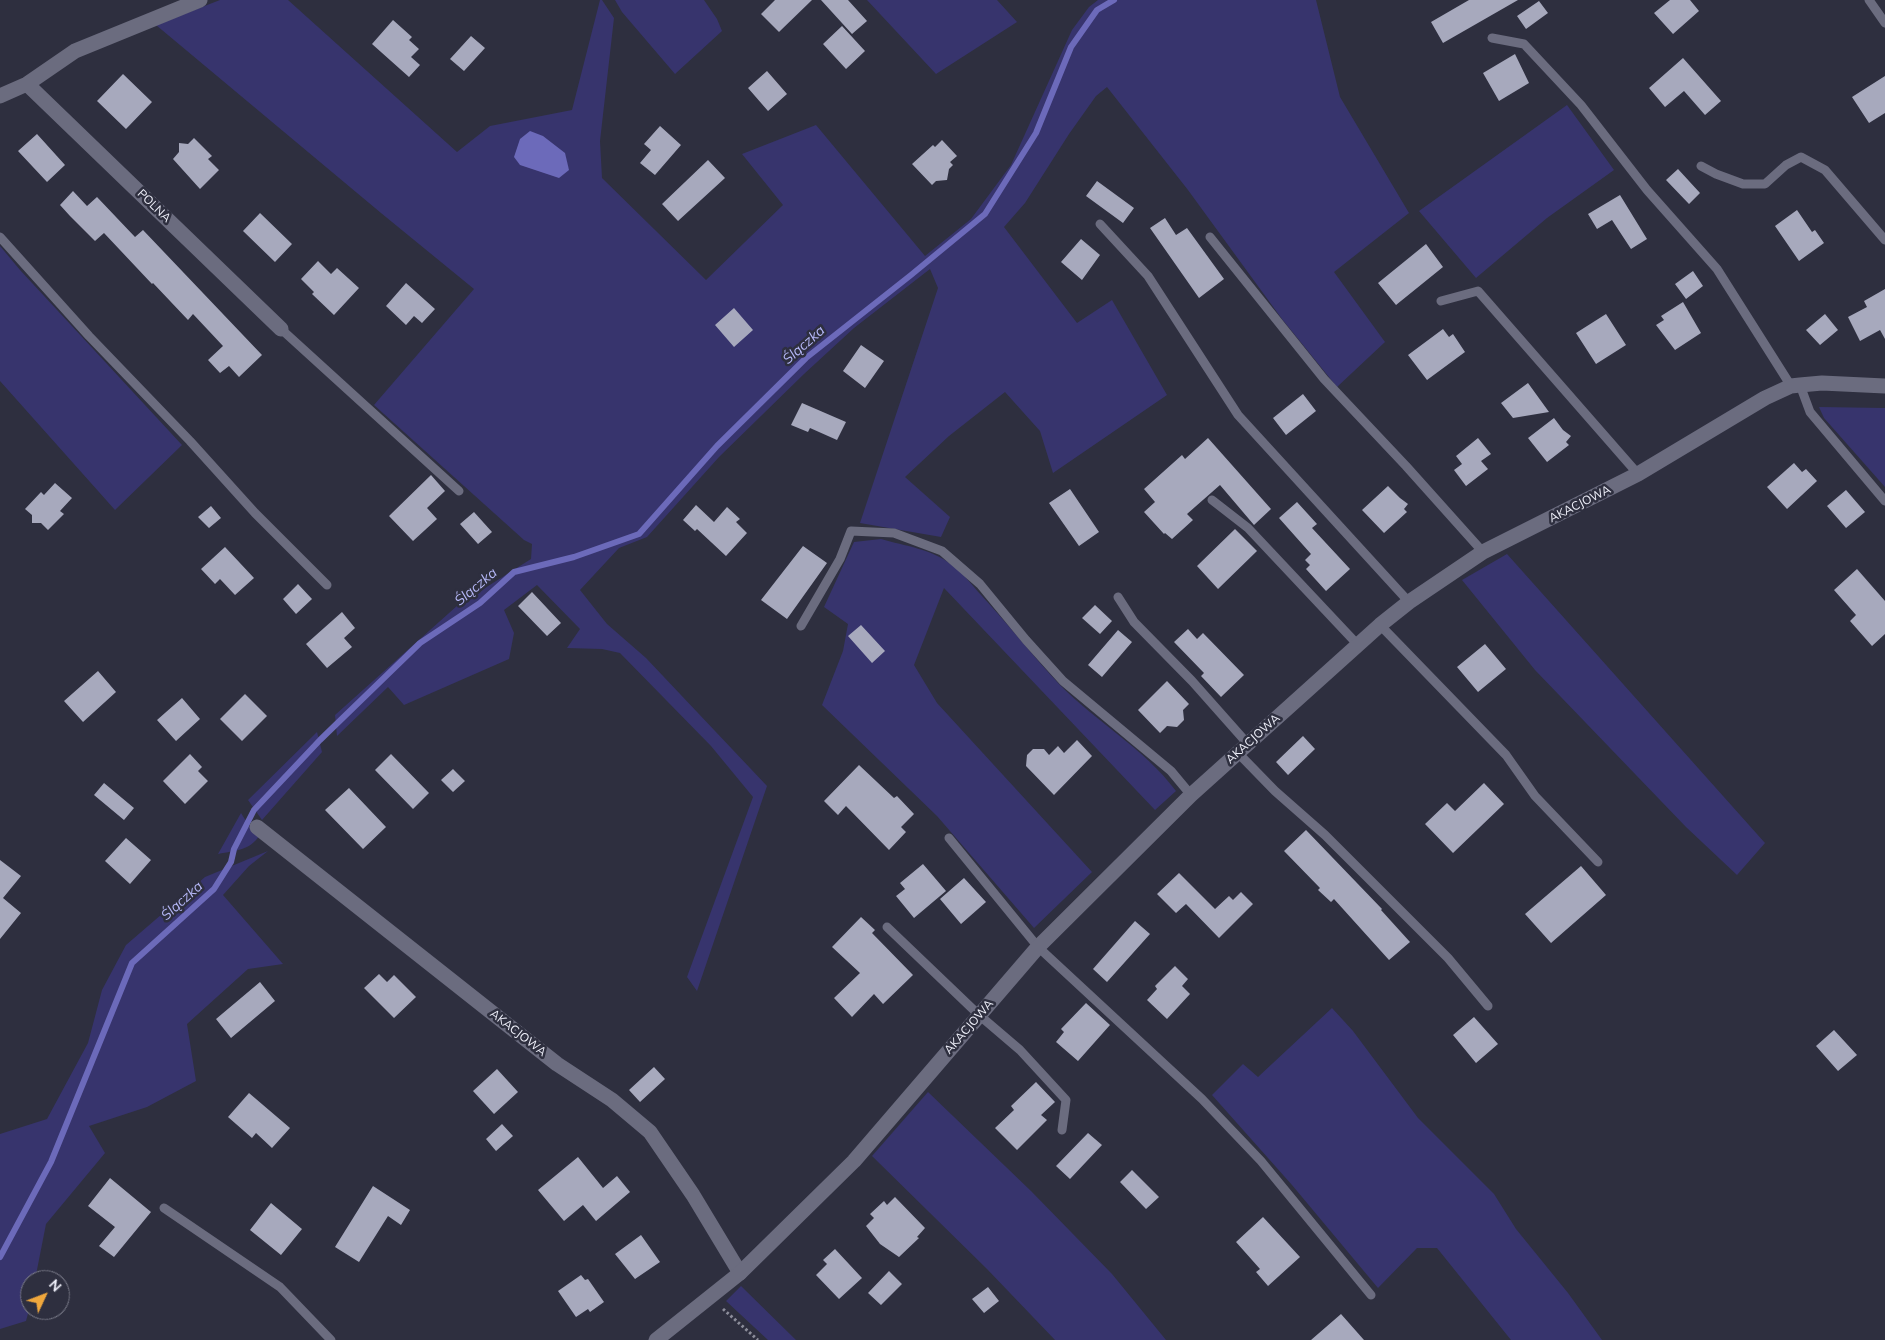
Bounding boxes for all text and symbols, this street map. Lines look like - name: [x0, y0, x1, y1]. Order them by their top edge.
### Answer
- street label: POLNA: [134, 186, 174, 226]
- water label: Ślączka: [780, 322, 828, 368]
- street label: AKACJOWA: [1547, 482, 1613, 526]
- water label: Ślączka: [451, 564, 501, 610]
- street label: AKACJOWA: [1223, 711, 1283, 767]
- water label: Ślączka: [158, 878, 206, 924]
- street label: AKACJOWA: [941, 997, 997, 1057]
- street label: AKACJOWA: [487, 1007, 549, 1059]
- north arrow: [20, 1270, 70, 1320]
- text: N: [45, 1275, 65, 1295]

